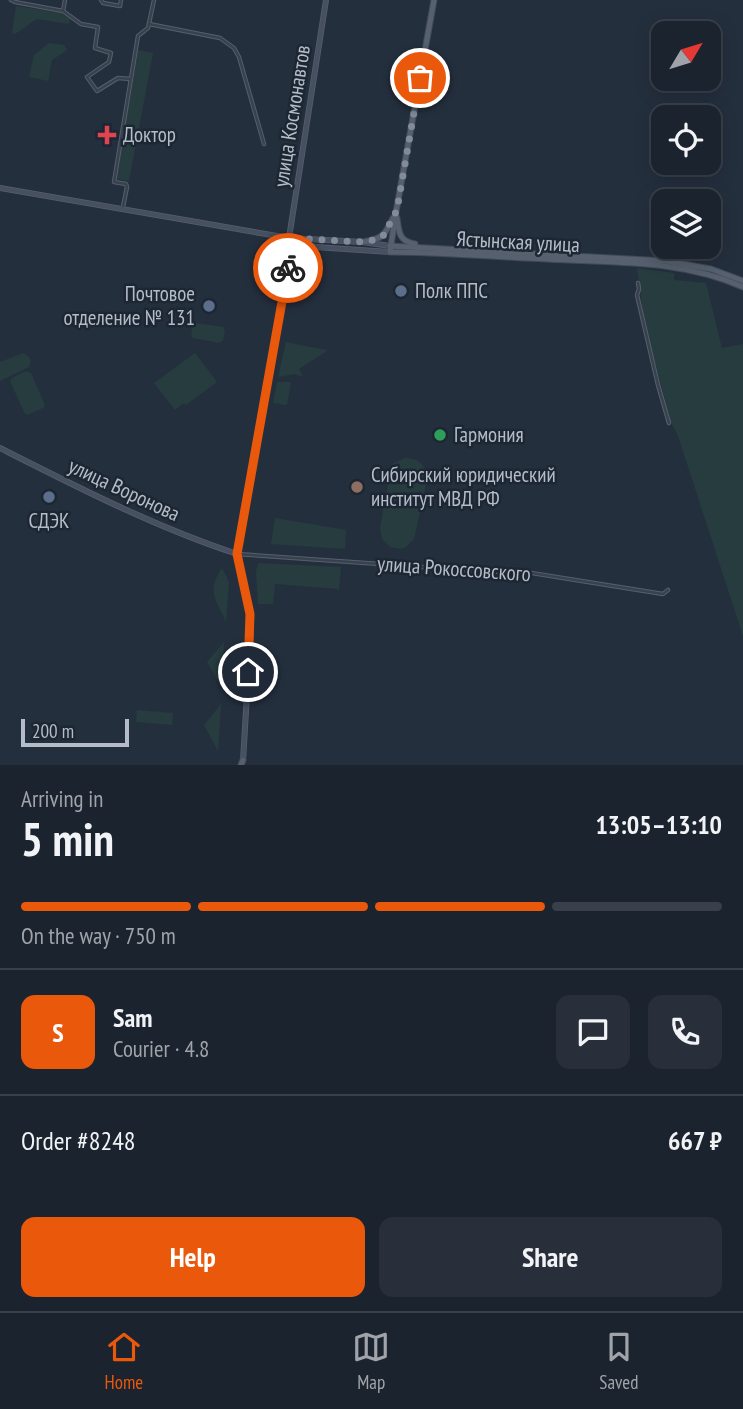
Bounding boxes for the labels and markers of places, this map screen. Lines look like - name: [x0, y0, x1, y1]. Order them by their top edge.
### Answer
- pin: [390, 48, 450, 108]
- place label: Доктор: [123, 121, 176, 148]
- marker: Доктор: [97, 125, 117, 145]
- place label: Полк ППС: [415, 277, 488, 304]
- place label: Почтовое отделение № 131: [63, 280, 195, 331]
- marker: Полк ППС: [393, 283, 409, 299]
- marker: Почтовое отделение № 131: [201, 298, 217, 314]
- place label: Гармония: [454, 421, 524, 448]
- marker: Гармония: [432, 427, 448, 443]
- place label: Сибирский юридический институт МВД РФ: [371, 461, 556, 512]
- marker: Сибирский юридический институт МВД РФ: [349, 479, 365, 495]
- marker: СДЭК: [41, 489, 57, 505]
- place label: СДЭК: [29, 507, 69, 534]
- pin: [218, 642, 278, 702]

